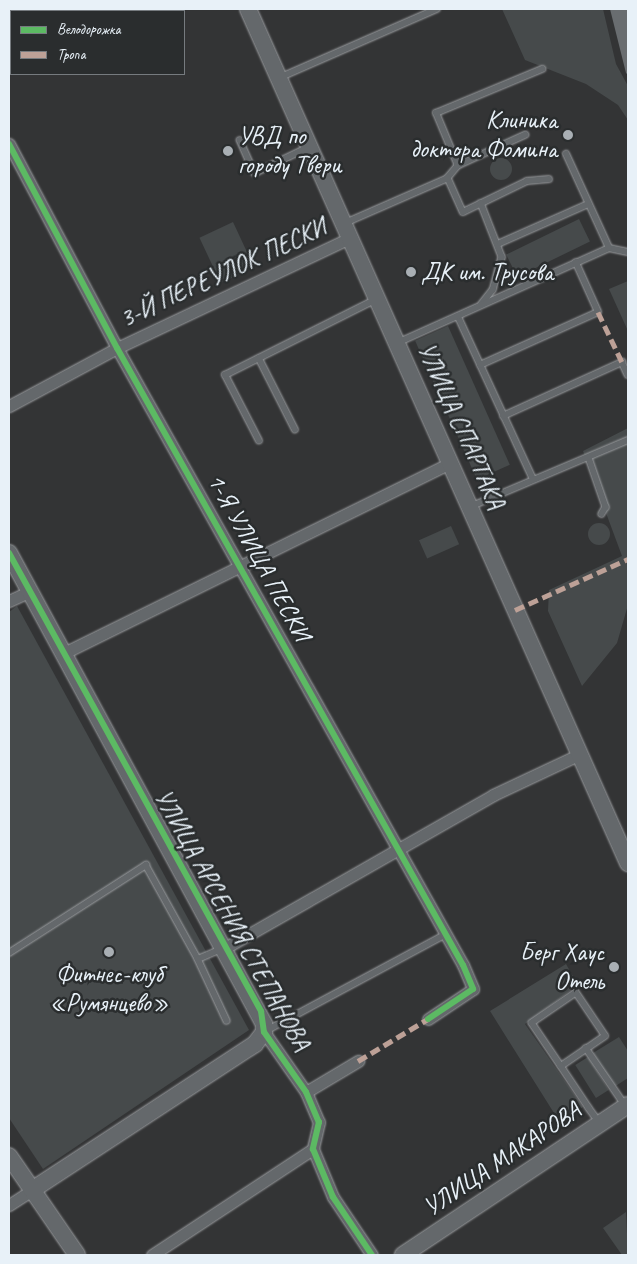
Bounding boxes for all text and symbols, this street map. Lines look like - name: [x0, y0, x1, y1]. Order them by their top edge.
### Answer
- legend: [10, 10, 185, 75]
- text: Велодорожка: [57, 20, 120, 39]
- text: Тропа: [57, 45, 85, 64]
- place label: Клиника доктора Фомина: [412, 106, 557, 165]
- place label: УВД по городу Твери: [238, 122, 341, 181]
- marker: Клиника доктора Фомина: [561, 128, 575, 142]
- marker: УВД по городу Твери: [222, 145, 234, 157]
- street label: 3-Й ПЕРЕУЛОК ПЕСКИ: [115, 212, 331, 334]
- place label: ДК им. Трусова: [421, 257, 553, 287]
- marker: ДК им. Трусова: [405, 266, 417, 278]
- street label: УЛИЦА СПАРТАКА: [411, 338, 511, 514]
- street label: 1-Я УЛИЦА ПЕСКИ: [201, 468, 317, 646]
- street label: УЛИЦА АРСЕНИЯ СТЕПАНОВА: [148, 785, 316, 1055]
- place label: Берг Хаус Отель: [519, 938, 604, 997]
- marker: Фитнес-клуб «Румянцево»: [103, 946, 115, 958]
- place label: Фитнес-клуб «Румянцево»: [50, 960, 168, 1019]
- marker: Берг Хаус Отель: [608, 961, 620, 973]
- street label: УЛИЦА МАКАРОВА: [418, 1095, 586, 1223]

